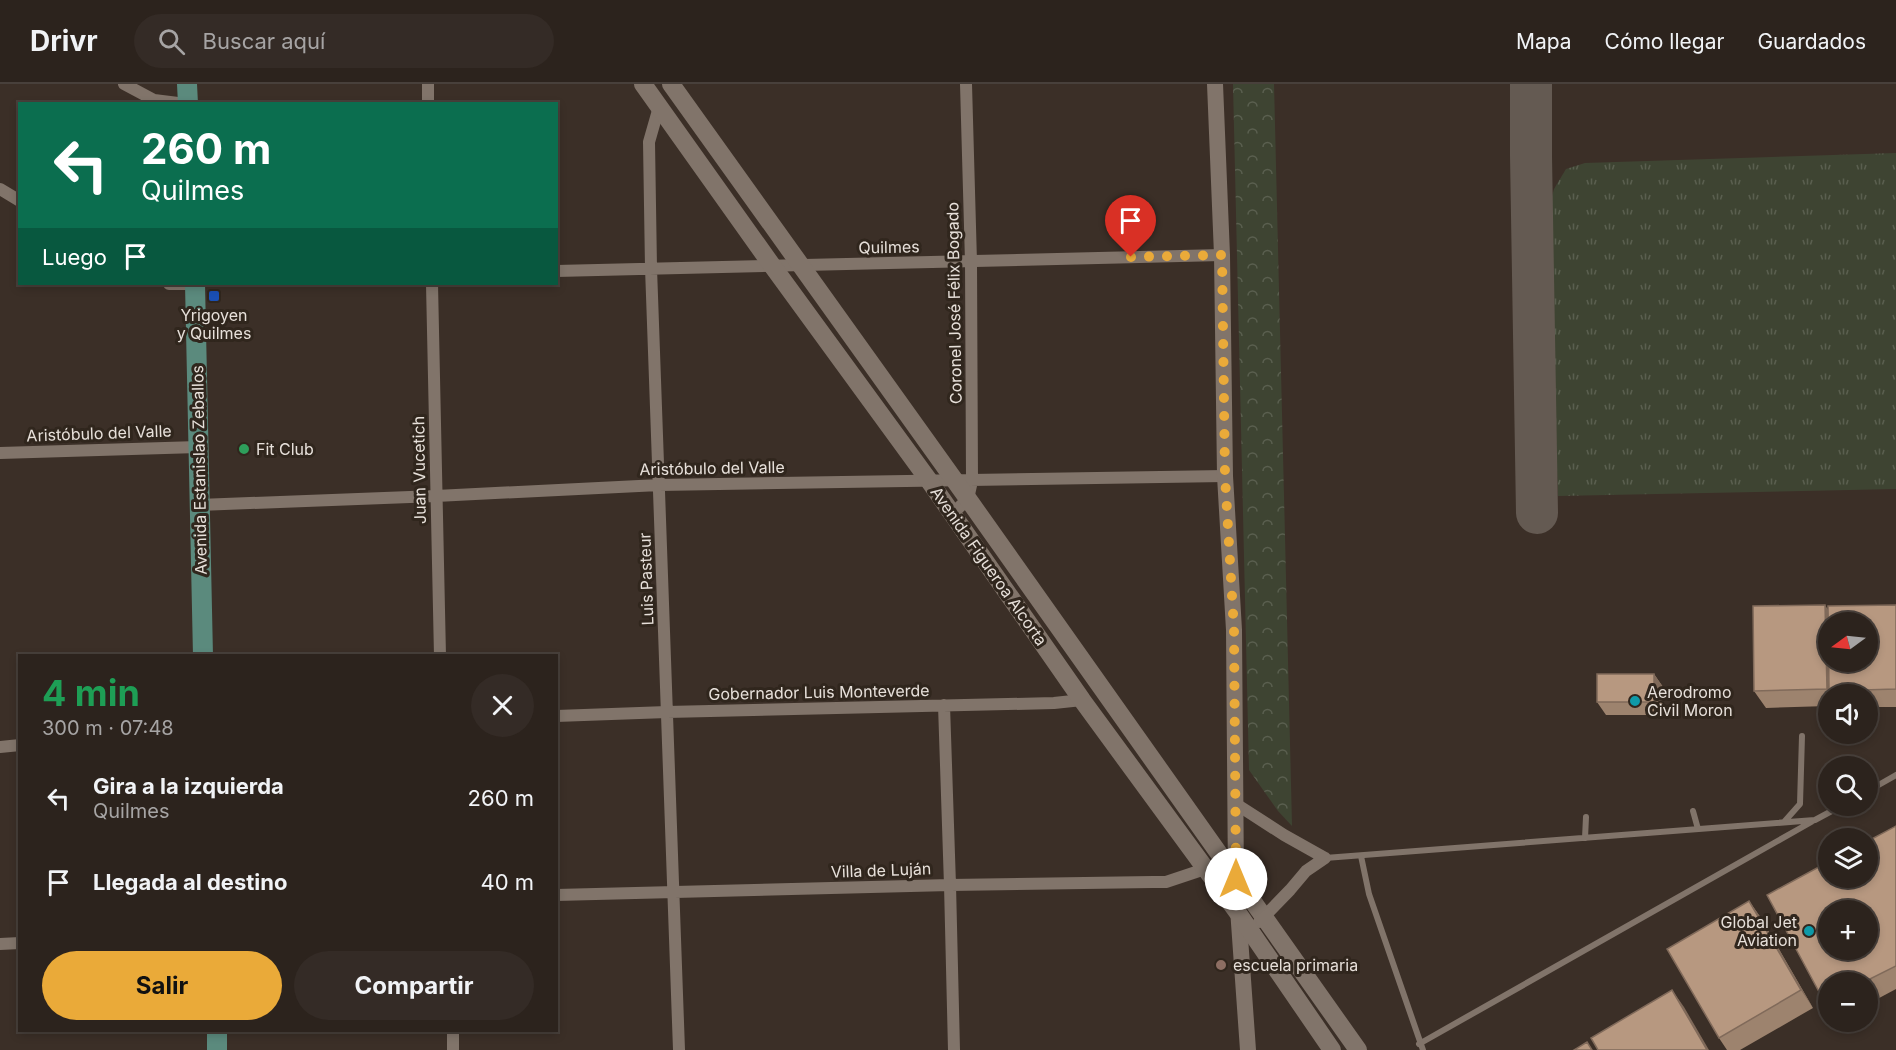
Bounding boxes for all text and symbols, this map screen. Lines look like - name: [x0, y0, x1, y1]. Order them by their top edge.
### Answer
- search box: [134, 14, 554, 68]
- text: Drivr: [30, 24, 98, 58]
- icon: search: [155, 25, 188, 58]
- text: Buscar aquí: [203, 28, 325, 54]
- text: Mapa: [1516, 29, 1572, 54]
- text: Cómo llegar: [1605, 29, 1724, 54]
- text: Guardados: [1757, 29, 1866, 54]
- text: 260 m: [141, 123, 271, 174]
- icon: left: [42, 126, 120, 204]
- text: Quilmes: [141, 174, 244, 207]
- pin: [1105, 195, 1156, 257]
- street label: Coronel José Félix Bogado: [942, 202, 966, 404]
- icon: arrive: [1114, 204, 1147, 237]
- street label: Quilmes: [858, 236, 920, 258]
- icon: arrive: [119, 240, 152, 273]
- text: Luego: [42, 244, 107, 270]
- marker: Yrigoyen y Quilmes: [207, 289, 221, 303]
- place label: Yrigoyen y Quilmes: [177, 305, 251, 343]
- street label: Avenida Estanislao Zeballos: [187, 365, 211, 575]
- street label: Juan Vucetich: [408, 416, 430, 524]
- street label: Aristóbulo del Valle: [26, 420, 172, 446]
- place label: Fit Club: [256, 439, 314, 459]
- marker: Fit Club: [237, 442, 251, 456]
- street label: Aristóbulo del Valle: [639, 457, 785, 479]
- street label: Avenida Figueroa Alcorta: [926, 483, 1052, 649]
- street label: Luis Pasteur: [634, 532, 658, 626]
- north arrow: [1818, 612, 1878, 672]
- map controls: [1818, 612, 1878, 1032]
- text: 4 min: [42, 671, 140, 715]
- button: close: [471, 674, 534, 737]
- street label: Gobernador Luis Monteverde: [708, 680, 930, 704]
- place label: Aerodromo Civil Moron: [1647, 682, 1733, 720]
- button: sound: [1818, 684, 1878, 744]
- marker: Aerodromo Civil Moron: [1628, 694, 1642, 708]
- text: 300 m · 07:48: [42, 716, 174, 740]
- button: search: [1818, 756, 1878, 816]
- text: Gira a la izquierda: [93, 773, 284, 799]
- icon: left: [42, 782, 75, 815]
- text: 260 m: [468, 785, 534, 811]
- text: Quilmes: [93, 799, 170, 823]
- button: layers: [1818, 828, 1878, 888]
- position arrow: [1204, 847, 1268, 911]
- street label: Villa de Luján: [830, 858, 932, 882]
- icon: arrive: [42, 866, 75, 899]
- text: Llegada al destino: [93, 869, 287, 895]
- text: 40 m: [480, 869, 534, 895]
- button: +: [1818, 900, 1878, 960]
- place label: Global Jet Aviation: [1721, 912, 1797, 950]
- marker: Global Jet Aviation: [1802, 924, 1816, 938]
- button: Salir: [42, 951, 282, 1020]
- button: Compartir: [294, 951, 534, 1020]
- place label: escuela primaria: [1233, 955, 1358, 975]
- marker: escuela primaria: [1214, 958, 1228, 972]
- button: −: [1818, 972, 1878, 1032]

